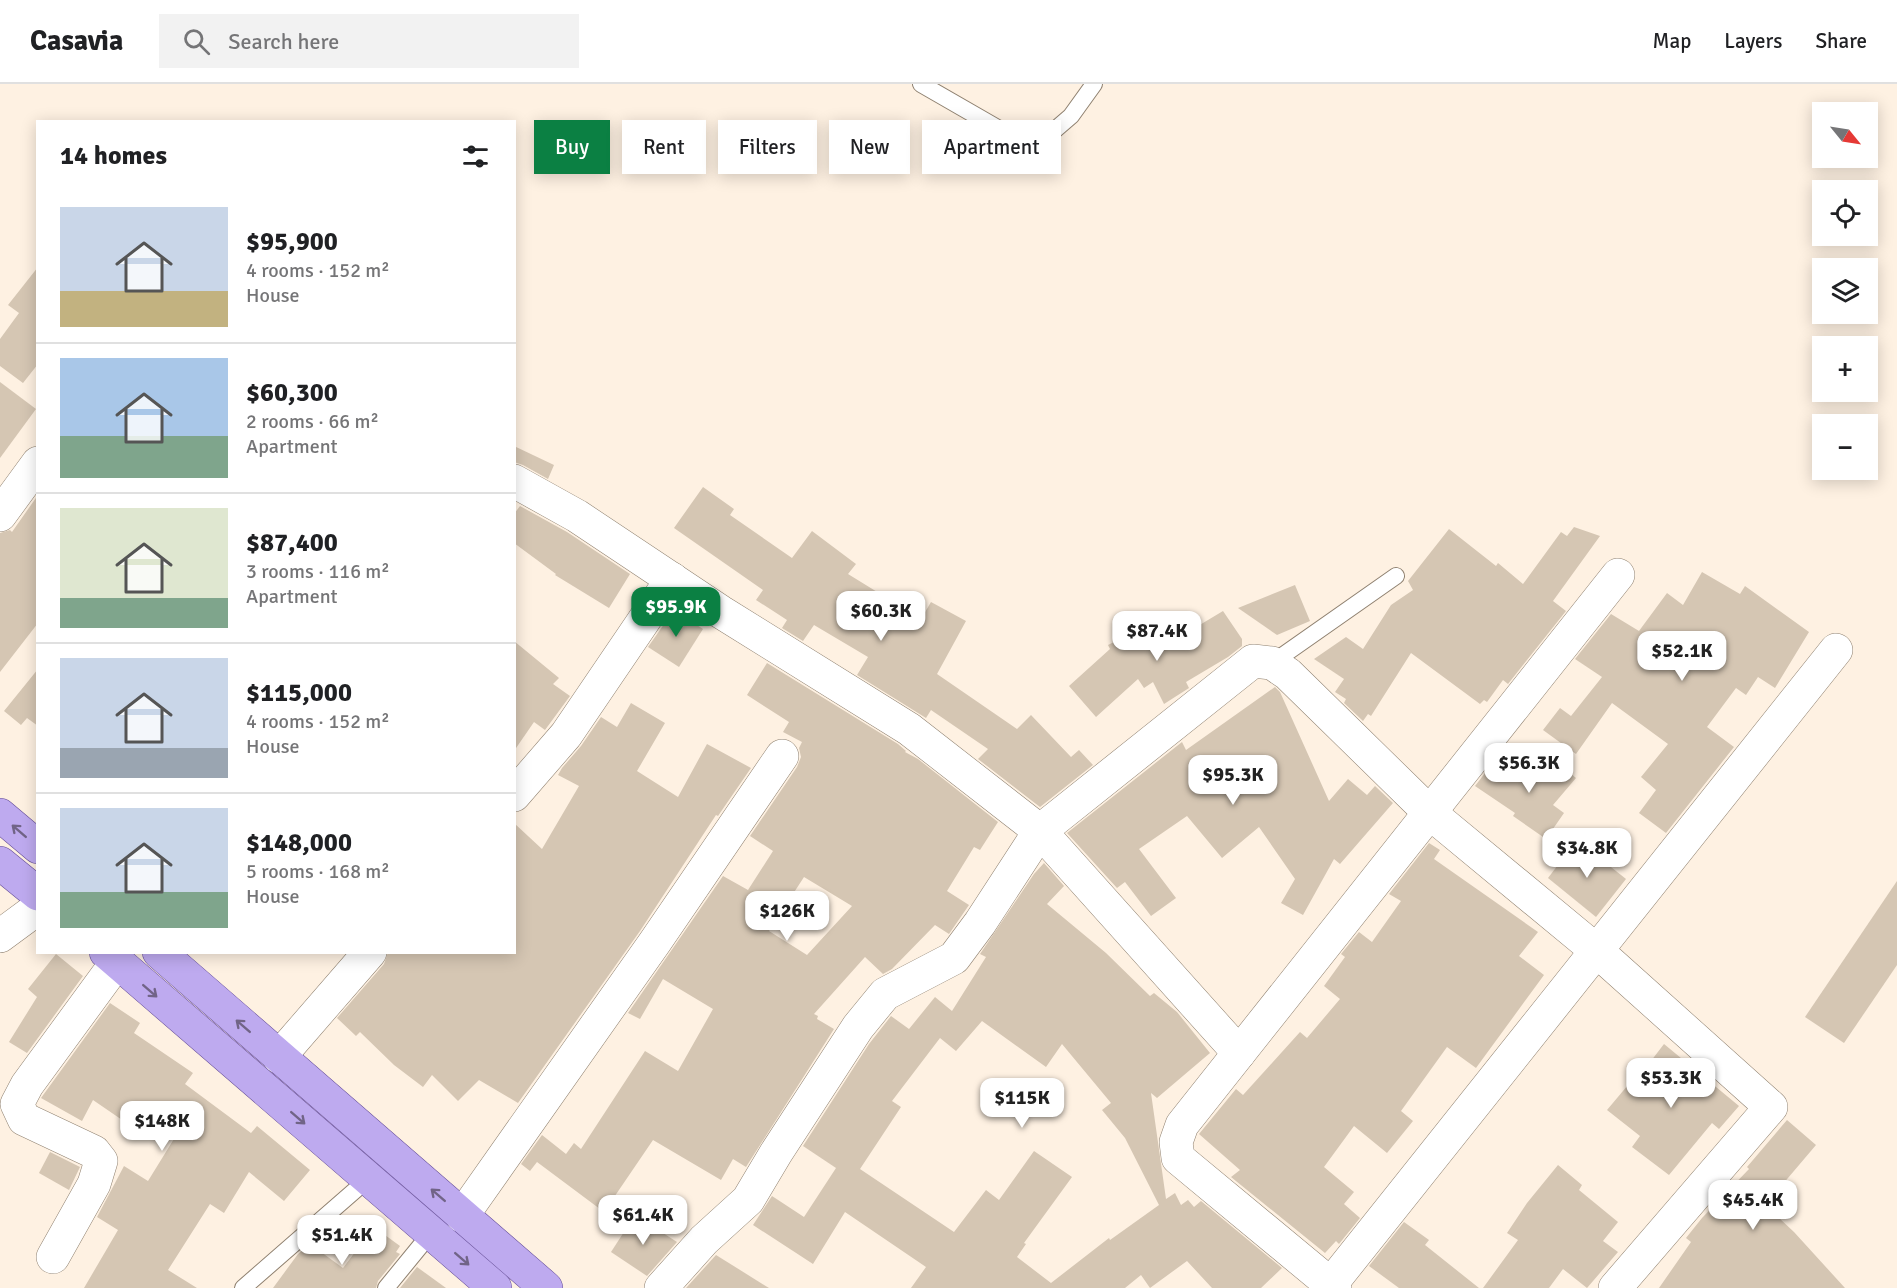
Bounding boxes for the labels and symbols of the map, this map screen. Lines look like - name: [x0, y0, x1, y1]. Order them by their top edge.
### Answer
- north arrow: [1812, 102, 1878, 168]
- pin: $95.9K: [627, 587, 725, 638]
- pin: $60.3K: [832, 591, 930, 642]
- pin: $87.4K: [1108, 611, 1206, 662]
- pin: $52.1K: [1633, 631, 1731, 682]
- pin: $56.3K: [1480, 743, 1578, 794]
- pin: $95.3K: [1184, 755, 1282, 806]
- one-way arrow: [12, 824, 27, 838]
- pin: $34.8K: [1538, 828, 1636, 879]
- pin: $126K: [745, 891, 829, 942]
- one-way arrow: [143, 984, 158, 998]
- one-way arrow: [236, 1019, 251, 1033]
- pin: $53.3K: [1622, 1058, 1720, 1109]
- pin: $115K: [980, 1078, 1064, 1129]
- pin: $148K: [120, 1101, 204, 1152]
- one-way arrow: [290, 1111, 305, 1125]
- pin: $45.4K: [1704, 1180, 1802, 1231]
- one-way arrow: [431, 1188, 446, 1202]
- pin: $61.4K: [594, 1195, 692, 1246]
- pin: $51.4K: [293, 1215, 391, 1266]
- one-way arrow: [454, 1253, 470, 1266]

